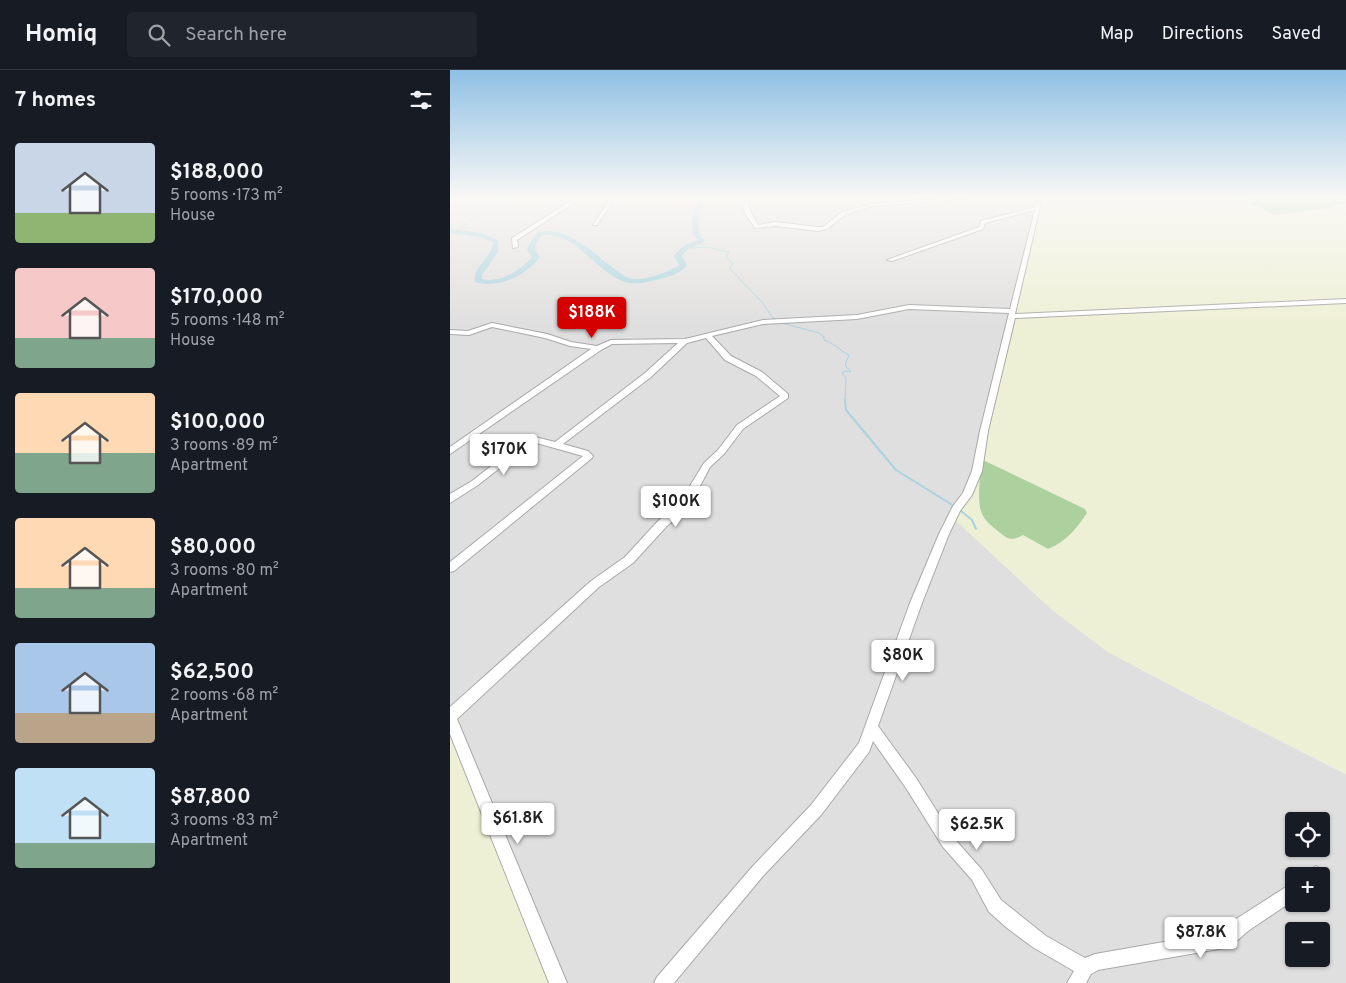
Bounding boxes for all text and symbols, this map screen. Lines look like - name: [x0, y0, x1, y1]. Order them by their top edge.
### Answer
- search box: [127, 12, 477, 57]
- text: Homiq: [25, 20, 97, 50]
- icon: search: [145, 21, 173, 49]
- text: Search here: [185, 23, 287, 47]
- text: Map: [1100, 23, 1134, 46]
- text: Directions: [1162, 23, 1244, 46]
- text: Saved: [1272, 23, 1321, 46]
- icon: filters: [407, 86, 435, 114]
- text: 7 homes: [15, 87, 96, 114]
- text: $188,000: [170, 159, 264, 186]
- icon: home: [55, 163, 115, 223]
- text: 5 rooms · 173 m²: [170, 186, 283, 206]
- text: House: [170, 206, 215, 226]
- text: $170,000: [170, 284, 263, 311]
- icon: home: [55, 288, 115, 348]
- pin: $188K: [557, 296, 627, 339]
- text: $188K: [568, 303, 616, 323]
- text: 5 rooms · 148 m²: [170, 311, 285, 331]
- text: House: [170, 331, 215, 351]
- text: $100,000: [170, 409, 266, 436]
- icon: home: [55, 413, 115, 473]
- pin: $170K: [469, 434, 539, 476]
- text: 3 rooms · 89 m²: [170, 436, 278, 456]
- text: $170K: [481, 440, 527, 460]
- text: Apartment: [170, 456, 248, 476]
- pin: $100K: [641, 486, 711, 528]
- text: $100K: [652, 492, 700, 512]
- text: $80,000: [170, 534, 256, 561]
- icon: home: [55, 538, 115, 598]
- text: 3 rooms · 80 m²: [170, 561, 279, 581]
- text: Apartment: [170, 581, 248, 601]
- pin: $80K: [873, 640, 933, 682]
- text: $80K: [882, 646, 924, 666]
- text: $62,500: [170, 659, 254, 686]
- icon: home: [55, 663, 115, 723]
- text: 2 rooms · 68 m²: [170, 686, 278, 706]
- text: Apartment: [170, 706, 248, 726]
- text: $87,800: [170, 784, 251, 811]
- icon: home: [55, 788, 115, 848]
- pin: $61.8K: [477, 802, 559, 845]
- pin: $62.5K: [936, 808, 1018, 851]
- text: $61.8K: [492, 809, 544, 829]
- text: 3 rooms · 83 m²: [170, 811, 278, 831]
- map controls: [1285, 812, 1330, 967]
- button: locate: [1285, 812, 1330, 857]
- text: $62.5K: [950, 815, 1004, 835]
- text: Apartment: [170, 831, 248, 851]
- button: +: [1285, 867, 1330, 912]
- pin: $87.8K: [1160, 916, 1242, 959]
- button: −: [1285, 922, 1330, 967]
- text: $87.8K: [1175, 923, 1227, 943]

